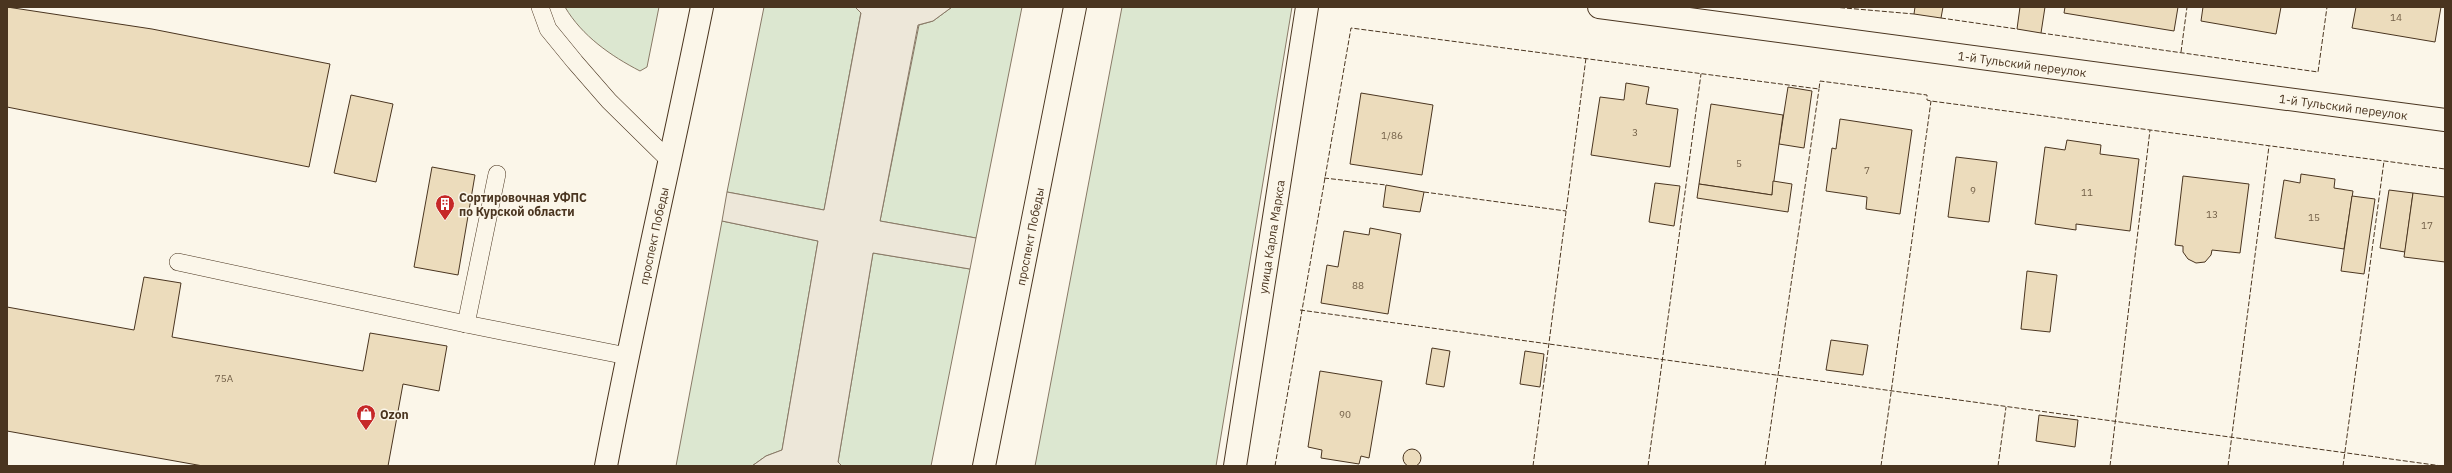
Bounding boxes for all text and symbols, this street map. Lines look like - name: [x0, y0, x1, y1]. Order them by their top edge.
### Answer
- house number: 14: [2390, 11, 2402, 24]
- street label: 1-й Тульский переулок: [1957, 48, 2088, 80]
- street label: 1-й Тульский переулок: [2278, 90, 2409, 122]
- house number: 3: [1632, 126, 1638, 139]
- house number: 1/86: [1381, 129, 1403, 142]
- house number: 5: [1736, 157, 1742, 170]
- house number: 7: [1864, 164, 1870, 177]
- street label: улица Карла Маркса: [1255, 178, 1287, 295]
- house number: 9: [1970, 184, 1976, 197]
- street label: проспект Победы: [636, 186, 671, 286]
- street label: проспект Победы: [1012, 186, 1047, 287]
- house number: 11: [2081, 186, 2093, 199]
- place label: Сортировочная УФПС по Курской области: [459, 190, 587, 219]
- building icon: Сортировочная УФПС по Курской области: [434, 193, 456, 221]
- house number: 13: [2206, 208, 2218, 221]
- house number: 15: [2308, 211, 2320, 224]
- house number: 17: [2421, 219, 2433, 232]
- house number: 88: [1352, 279, 1364, 292]
- house number: 75А: [215, 372, 234, 385]
- shop icon: Ozon: [355, 403, 377, 431]
- place label: Ozon: [380, 407, 409, 422]
- house number: 90: [1339, 408, 1351, 421]

